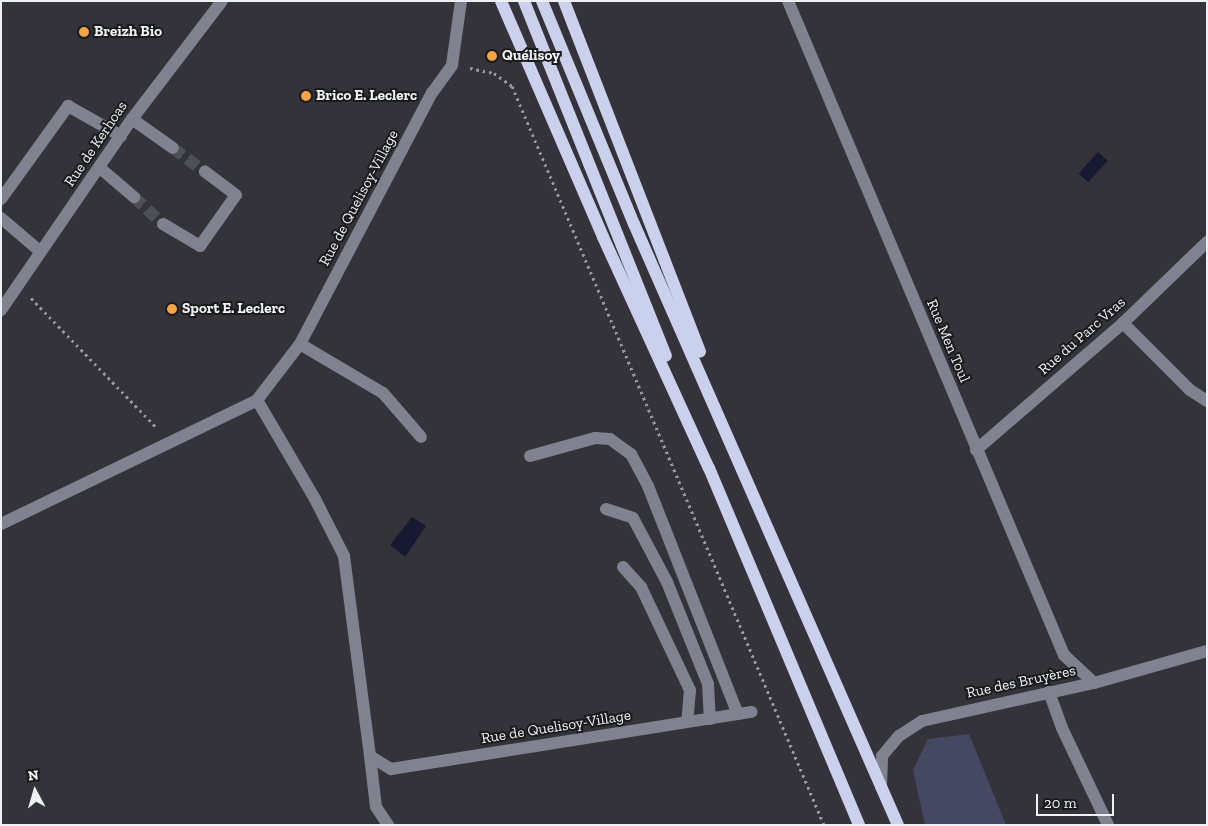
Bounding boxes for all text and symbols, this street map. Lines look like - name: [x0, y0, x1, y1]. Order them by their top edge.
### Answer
- place label: Breizh Bio: [94, 23, 162, 41]
- marker: Breizh Bio: [78, 26, 90, 38]
- place label: Quélisoy: [502, 47, 560, 65]
- marker: Quélisoy: [486, 50, 498, 62]
- place label: Brico E. Leclerc: [316, 87, 417, 105]
- marker: Brico E. Leclerc: [300, 90, 312, 102]
- street label: Rue de Kerhoas: [61, 98, 131, 190]
- street label: Rue de Quelisoy-Village: [316, 127, 402, 269]
- street label: Rue du Parc Vras: [1035, 293, 1129, 379]
- street label: Rue Men Toul: [922, 297, 974, 385]
- place label: Sport E. Leclerc: [182, 300, 285, 318]
- marker: Sport E. Leclerc: [166, 303, 178, 315]
- street label: Rue des Bruyères: [965, 662, 1077, 702]
- street label: Rue de Quelisoy-Village: [480, 706, 632, 748]
- north arrow: [10, 766, 60, 816]
- text: N: [27, 767, 40, 785]
- scale bar: [1038, 784, 1116, 816]
- text: 20 m: [1044, 794, 1077, 812]

